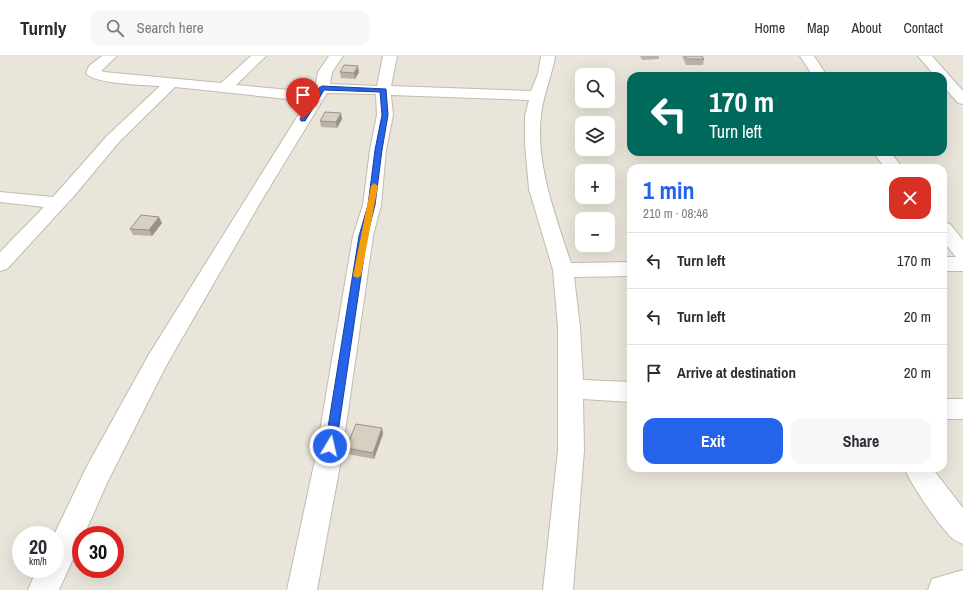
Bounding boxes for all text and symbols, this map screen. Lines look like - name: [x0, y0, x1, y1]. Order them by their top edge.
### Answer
- search box: [90, 10, 370, 46]
- text: Turnly: [20, 15, 66, 41]
- icon: search: [104, 17, 126, 39]
- text: Search here: [136, 17, 204, 38]
- text: Home: [754, 19, 785, 37]
- text: Map: [807, 19, 829, 37]
- text: About: [851, 19, 881, 37]
- text: Contact: [903, 19, 943, 37]
- map controls: [575, 68, 615, 252]
- button: search: [575, 68, 615, 108]
- pin: [286, 78, 320, 119]
- text: 170 m: [709, 83, 774, 121]
- icon: arrive: [292, 84, 314, 106]
- icon: left: [643, 88, 695, 140]
- button: layers: [575, 116, 615, 156]
- text: Turn left: [709, 119, 762, 144]
- button: +: [575, 164, 615, 204]
- text: 1 min: [643, 174, 694, 206]
- button: close: [889, 177, 931, 219]
- text: 210 m · 08:46: [643, 205, 708, 222]
- button: −: [575, 212, 615, 252]
- icon: left: [643, 250, 665, 272]
- text: Turn left: [677, 250, 725, 271]
- text: 170 m: [897, 250, 931, 271]
- icon: left: [643, 306, 665, 328]
- text: Turn left: [677, 306, 725, 327]
- text: 20 m: [904, 306, 931, 327]
- icon: arrive: [643, 362, 665, 384]
- text: Arrive at destination: [677, 362, 796, 383]
- text: 20 m: [904, 362, 931, 383]
- button: Exit: [643, 418, 783, 464]
- button: Share: [791, 418, 931, 464]
- position arrow: [309, 425, 351, 467]
- speed limit sign: 30: [72, 526, 124, 578]
- text: 20: [29, 533, 47, 560]
- text: km/h: [29, 555, 47, 568]

